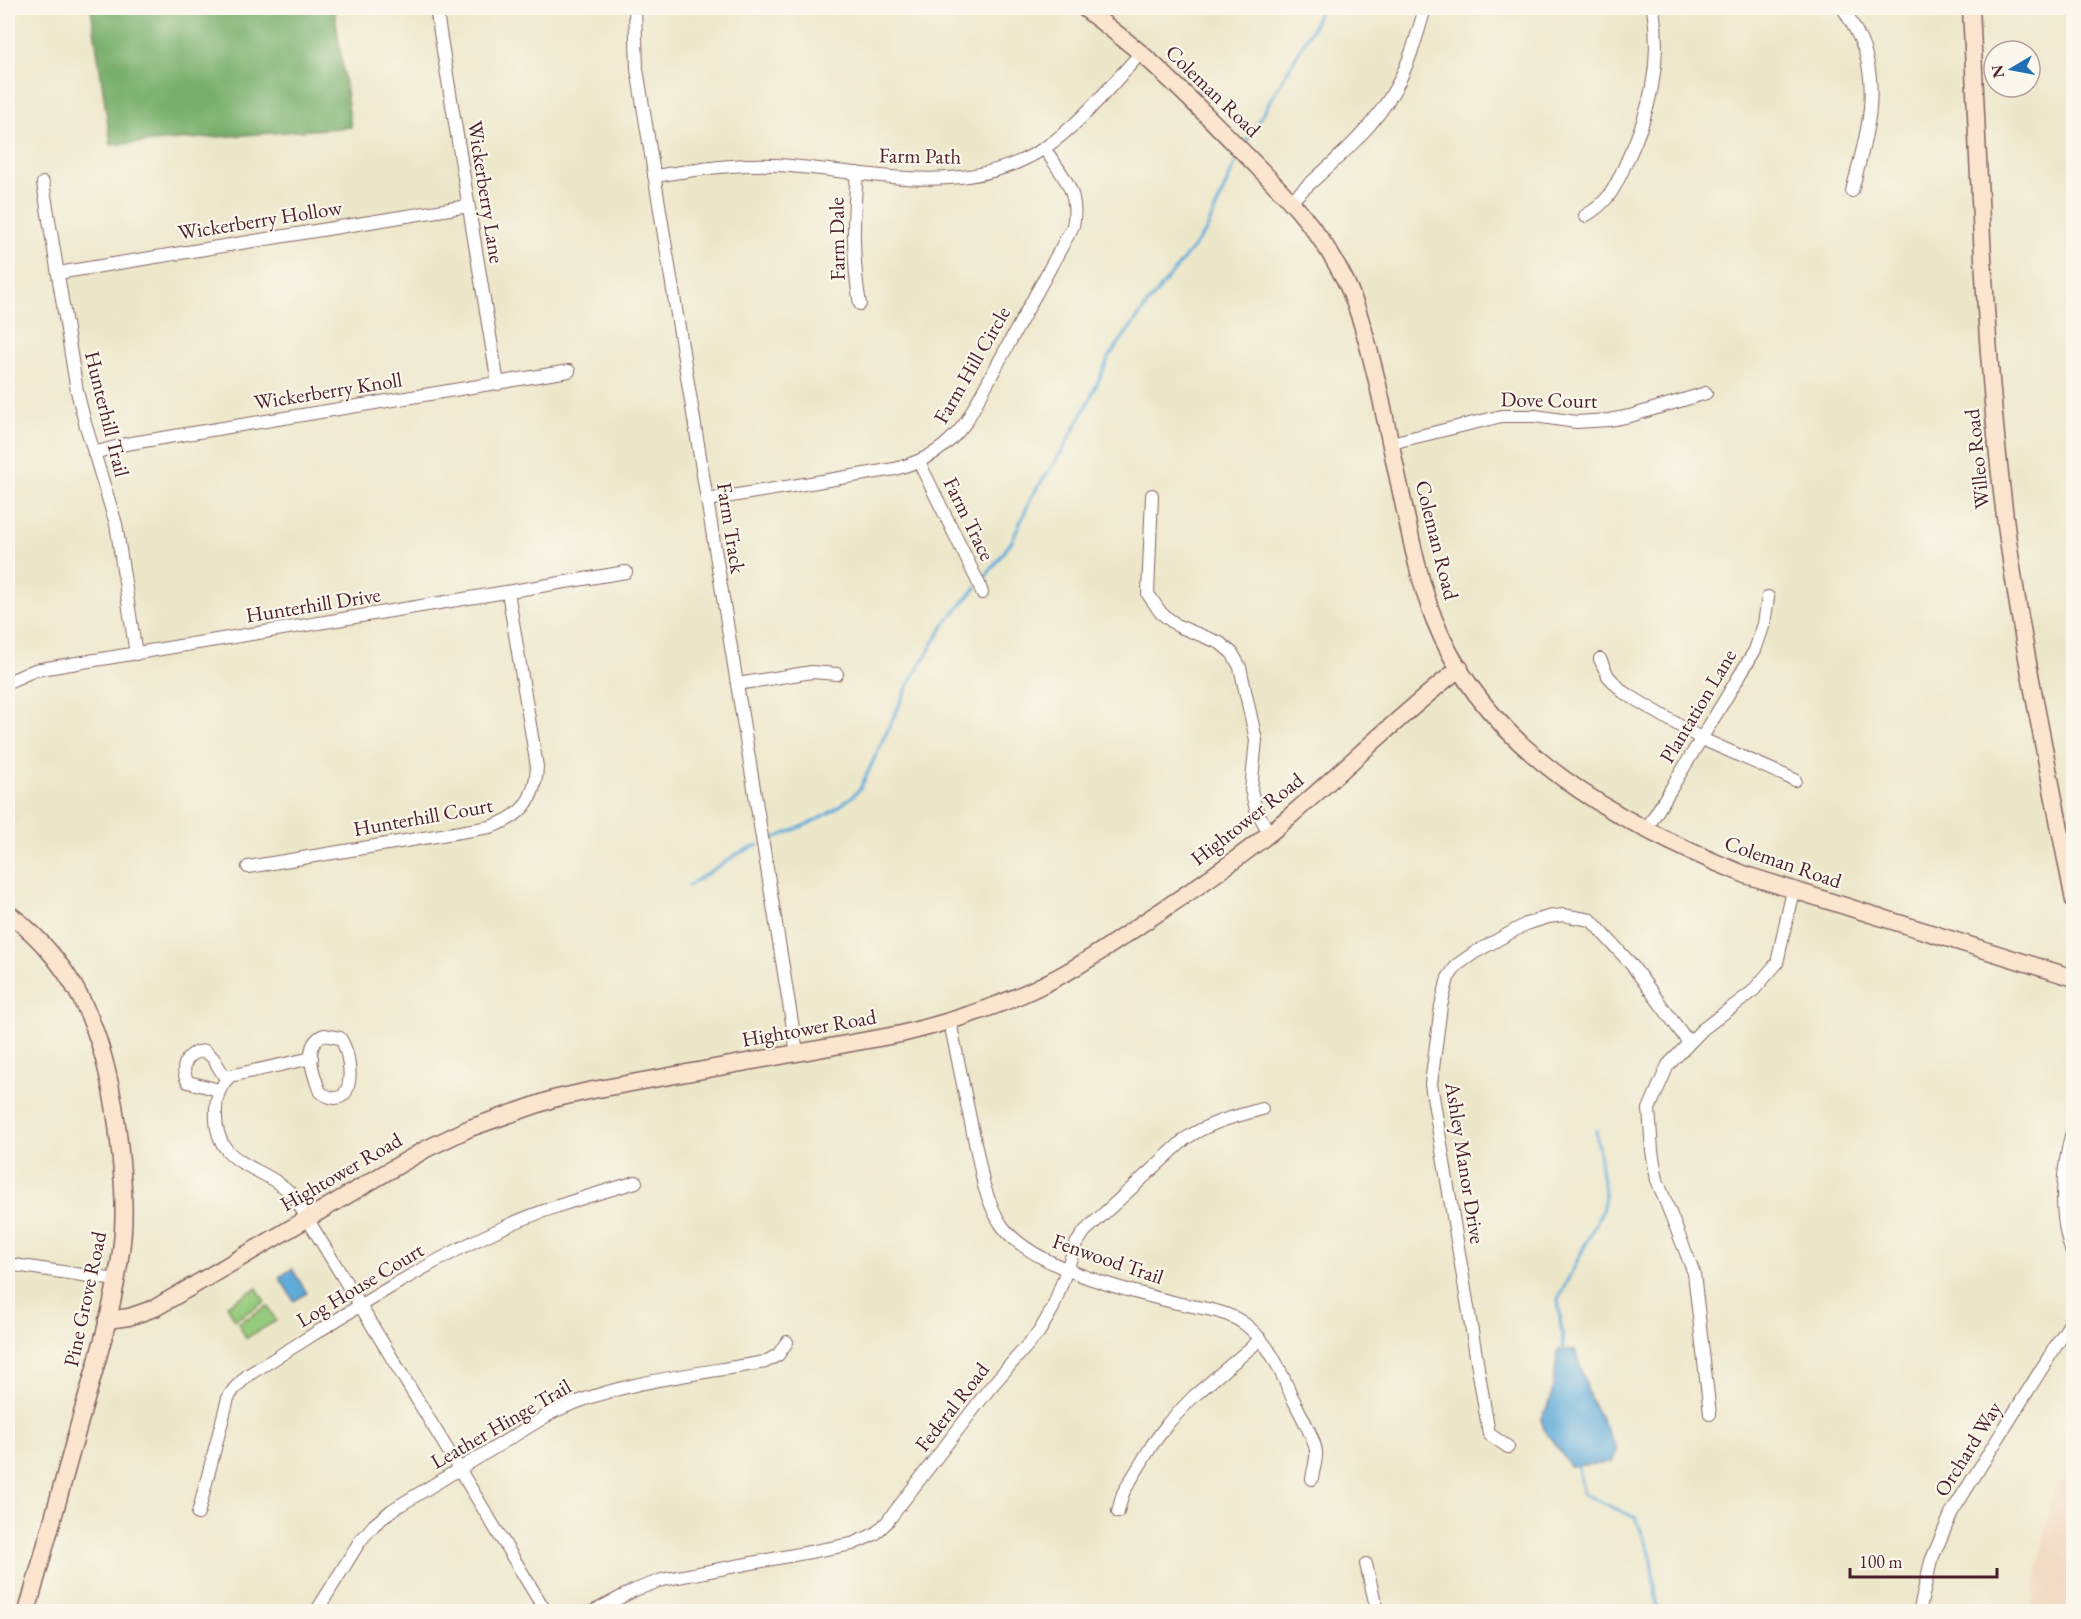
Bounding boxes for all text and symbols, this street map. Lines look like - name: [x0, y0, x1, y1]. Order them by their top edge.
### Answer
- street label: Coleman Road: [1160, 38, 1267, 143]
- north arrow: [1982, 39, 2042, 99]
- text: N: [1986, 63, 2009, 80]
- street label: Wickerberry Lane: [462, 119, 511, 265]
- street label: Farm Path: [879, 141, 962, 170]
- street label: Wickerberry Hollow: [176, 193, 344, 246]
- street label: Farm Dale: [822, 197, 851, 281]
- street label: Farm Hill Circle: [927, 301, 1016, 428]
- street label: Hunterhill Trail: [79, 348, 136, 480]
- street label: Wickerberry Knoll: [252, 365, 404, 416]
- street label: Dove Court: [1500, 385, 1598, 414]
- street label: Willeo Road: [1958, 407, 1995, 510]
- street label: Farm Trace: [938, 473, 1001, 565]
- street label: Coleman Road: [1410, 477, 1465, 603]
- street label: Farm Track: [711, 480, 752, 577]
- street label: Hunterhill Drive: [244, 581, 382, 628]
- street label: Plantation Lane: [1653, 644, 1742, 768]
- street label: Hightower Road: [1185, 766, 1309, 871]
- street label: Hunterhill Court: [351, 791, 495, 842]
- street label: Coleman Road: [1721, 829, 1846, 894]
- street label: Hightower Road: [740, 1002, 879, 1053]
- street label: Ashley Manor Drive: [1439, 1079, 1492, 1246]
- street label: Hightower Road: [275, 1126, 407, 1217]
- street label: Fenwood Trail: [1049, 1227, 1167, 1290]
- street label: Pine Grove Road: [57, 1228, 112, 1369]
- street label: Log House Court: [291, 1236, 429, 1333]
- street label: Federal Road: [908, 1357, 995, 1457]
- street label: Leather Hinge Trail: [426, 1372, 576, 1475]
- street label: Orchard Way: [1928, 1395, 2008, 1501]
- scale bar: [1850, 1541, 1997, 1579]
- text: 100 m: [1859, 1550, 1903, 1573]

